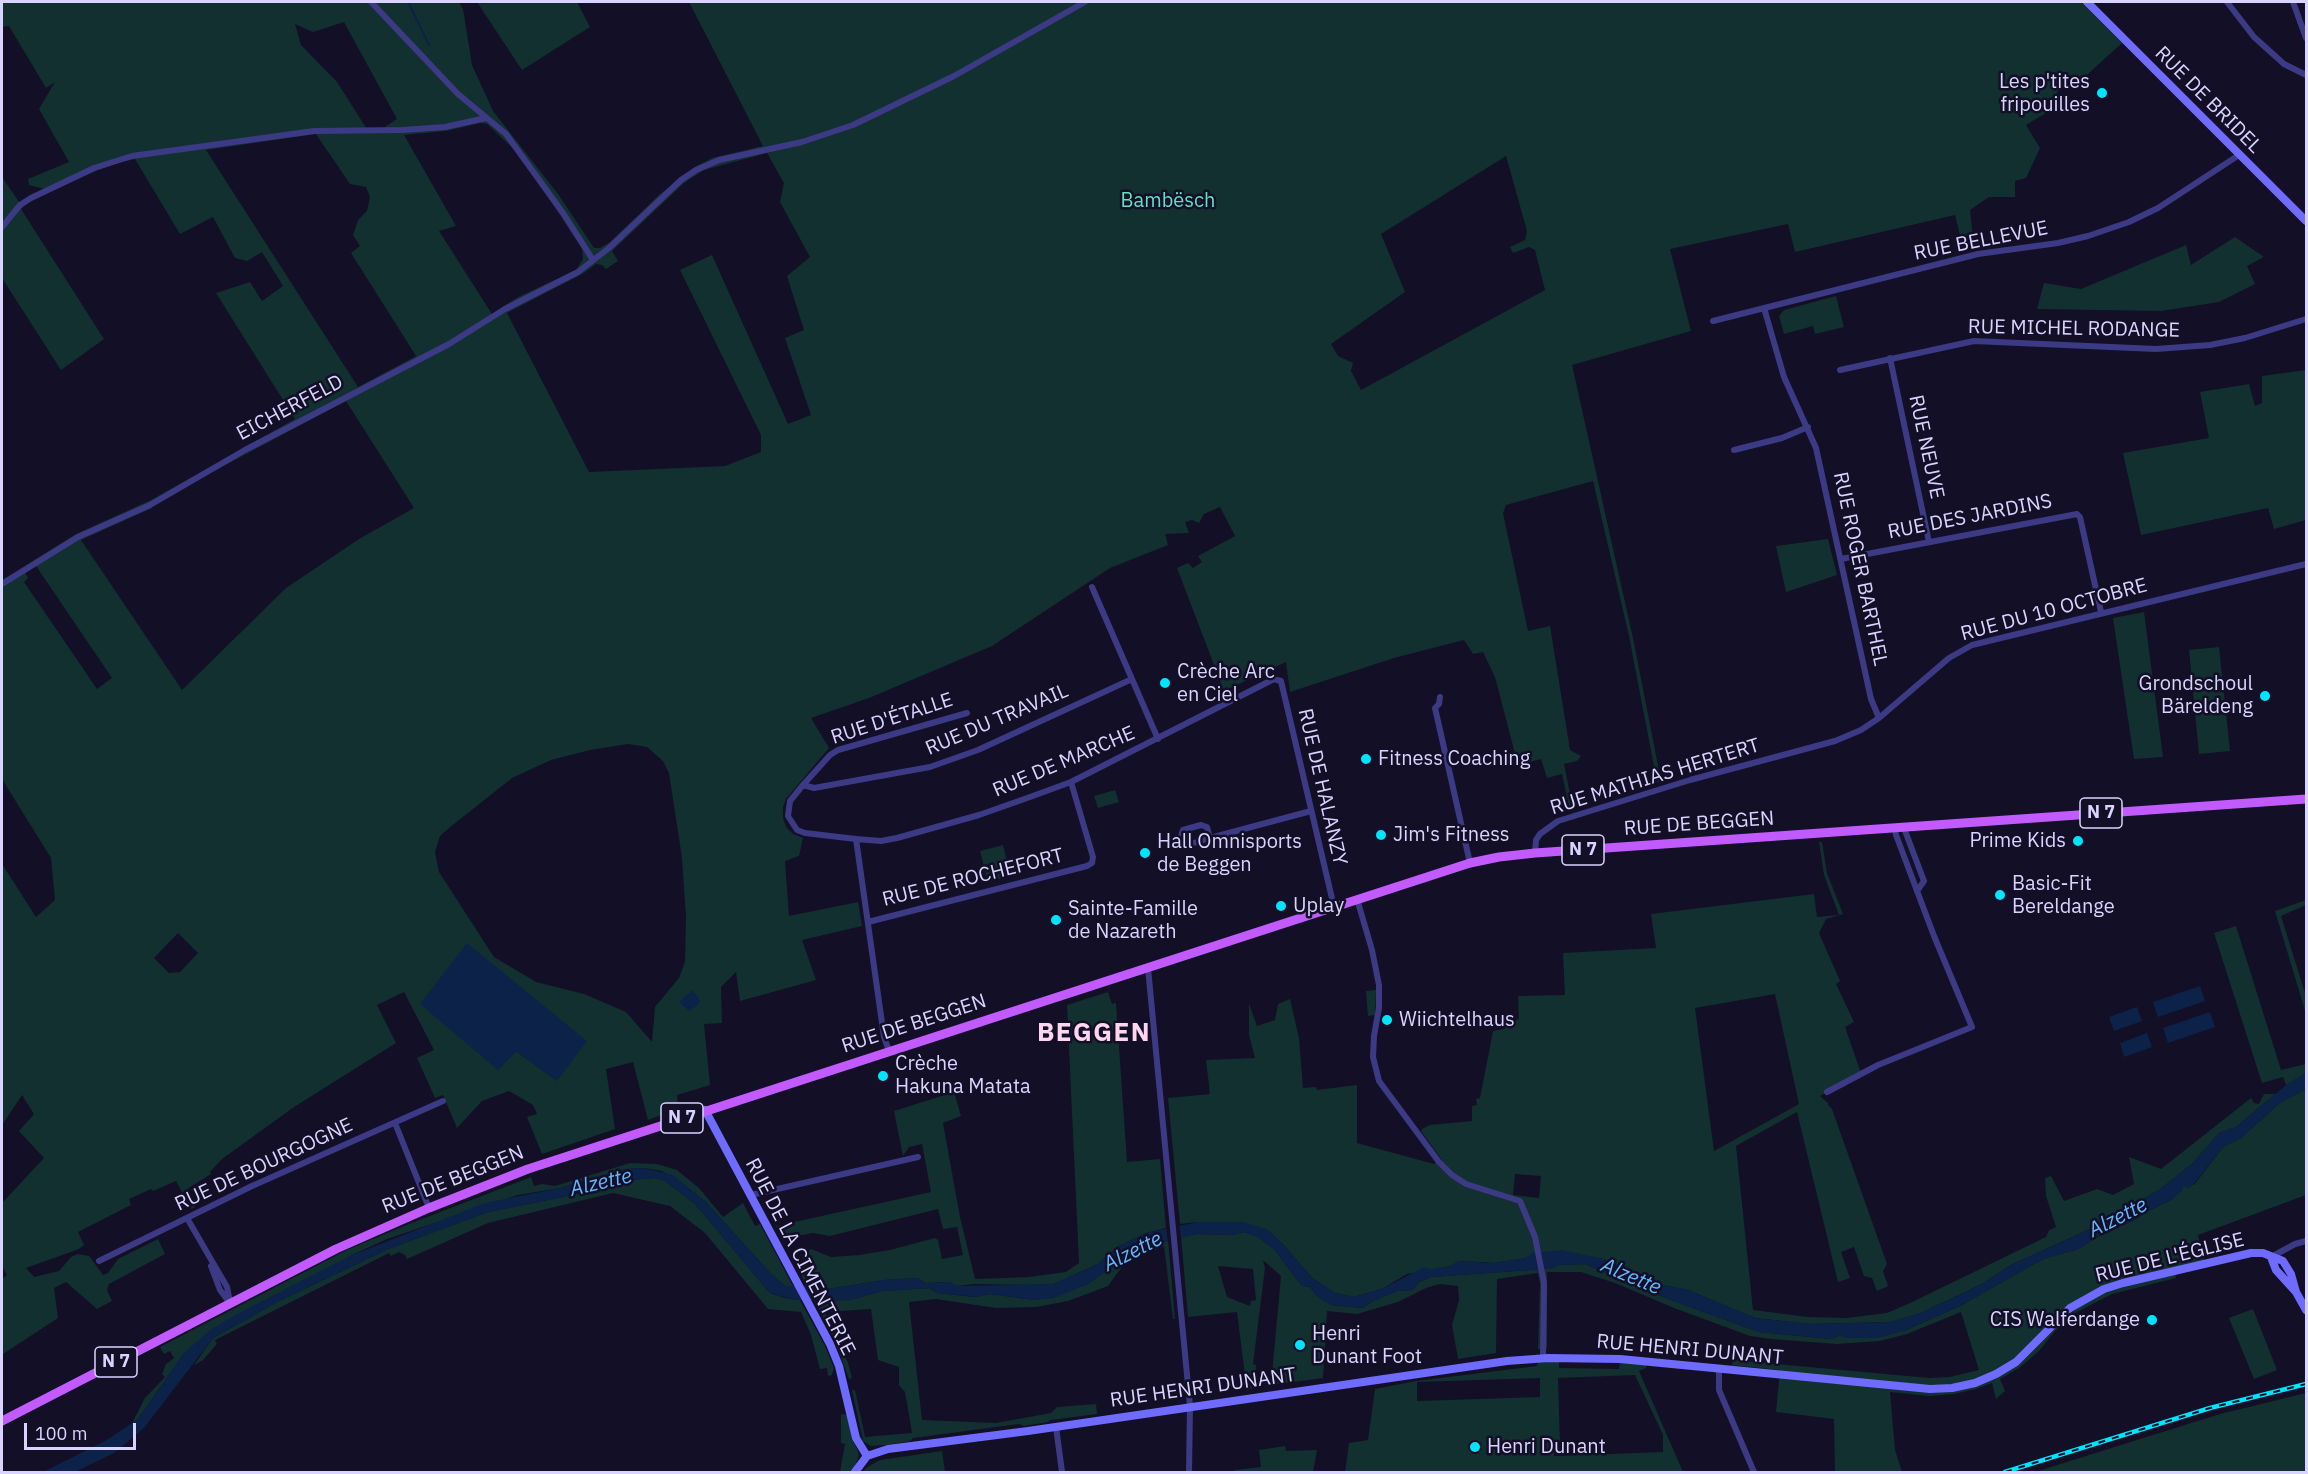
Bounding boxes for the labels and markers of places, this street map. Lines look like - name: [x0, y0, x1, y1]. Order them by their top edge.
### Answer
- place label: Les p'tites fripouilles: [1999, 70, 2090, 117]
- marker: Les p'tites fripouilles: [2095, 86, 2109, 100]
- place label: Crèche Arc en Ciel: [1177, 660, 1275, 707]
- place label: Grondschoul Bäreldeng: [2139, 672, 2253, 719]
- marker: Crèche Arc en Ciel: [1158, 676, 1172, 690]
- marker: Grondschoul Bäreldeng: [2258, 689, 2272, 703]
- place label: Fitness Coaching: [1378, 747, 1530, 771]
- marker: Fitness Coaching: [1359, 752, 1373, 766]
- place label: Jim's Fitness: [1393, 823, 1510, 847]
- marker: Jim's Fitness: [1374, 828, 1388, 842]
- place label: Prime Kids: [1970, 829, 2066, 853]
- place label: Hall Omnisports de Beggen: [1157, 830, 1302, 877]
- marker: Prime Kids: [2071, 834, 2085, 848]
- marker: Hall Omnisports de Beggen: [1138, 846, 1152, 860]
- place label: Basic-Fit Bereldange: [2012, 872, 2115, 919]
- marker: Basic-Fit Bereldange: [1993, 888, 2007, 902]
- place label: Uplay: [1293, 894, 1344, 918]
- place label: Sainte-Famille de Nazareth: [1068, 897, 1198, 944]
- marker: Uplay: [1274, 899, 1288, 913]
- marker: Sainte-Famille de Nazareth: [1049, 913, 1063, 927]
- place label: Wiichtelhaus: [1399, 1008, 1515, 1032]
- marker: Wiichtelhaus: [1380, 1013, 1394, 1027]
- place label: Crèche Hakuna Matata: [895, 1052, 1031, 1099]
- marker: Crèche Hakuna Matata: [876, 1069, 890, 1083]
- place label: CIS Walferdange: [1990, 1308, 2140, 1332]
- marker: CIS Walferdange: [2145, 1313, 2159, 1327]
- place label: Henri Dunant Foot: [1312, 1322, 1422, 1369]
- marker: Henri Dunant Foot: [1293, 1338, 1307, 1352]
- place label: Henri Dunant: [1487, 1435, 1606, 1459]
- marker: Henri Dunant: [1468, 1440, 1482, 1454]

